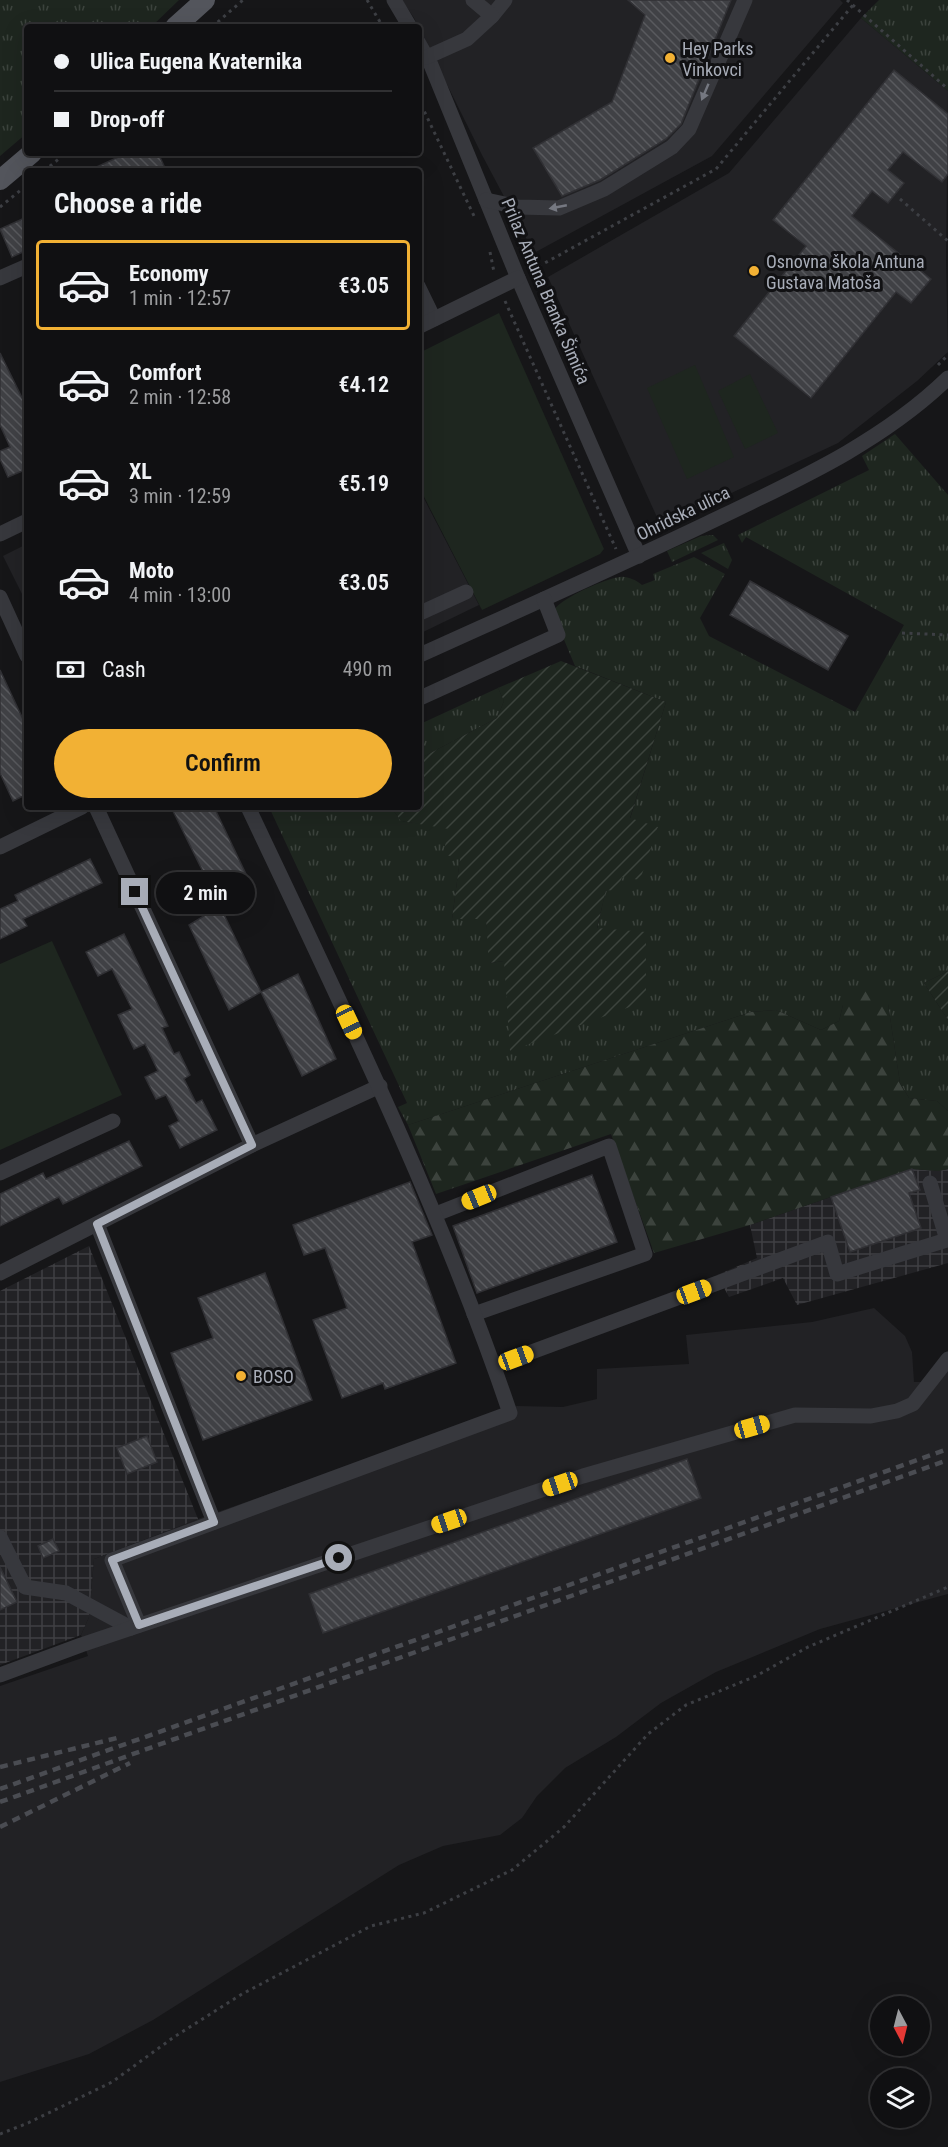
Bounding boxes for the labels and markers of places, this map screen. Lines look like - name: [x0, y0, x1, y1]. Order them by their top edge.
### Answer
- place label: Hey Parks Vinkovci: [682, 38, 753, 80]
- marker: Hey Parks Vinkovci: [663, 51, 677, 65]
- place label: Osnovna škola Antuna Gustava Matoša: [766, 251, 925, 293]
- marker: Osnovna škola Antuna Gustava Matoša: [747, 264, 761, 278]
- place label: BOSO: [253, 1366, 294, 1387]
- marker: BOSO: [234, 1369, 248, 1383]

